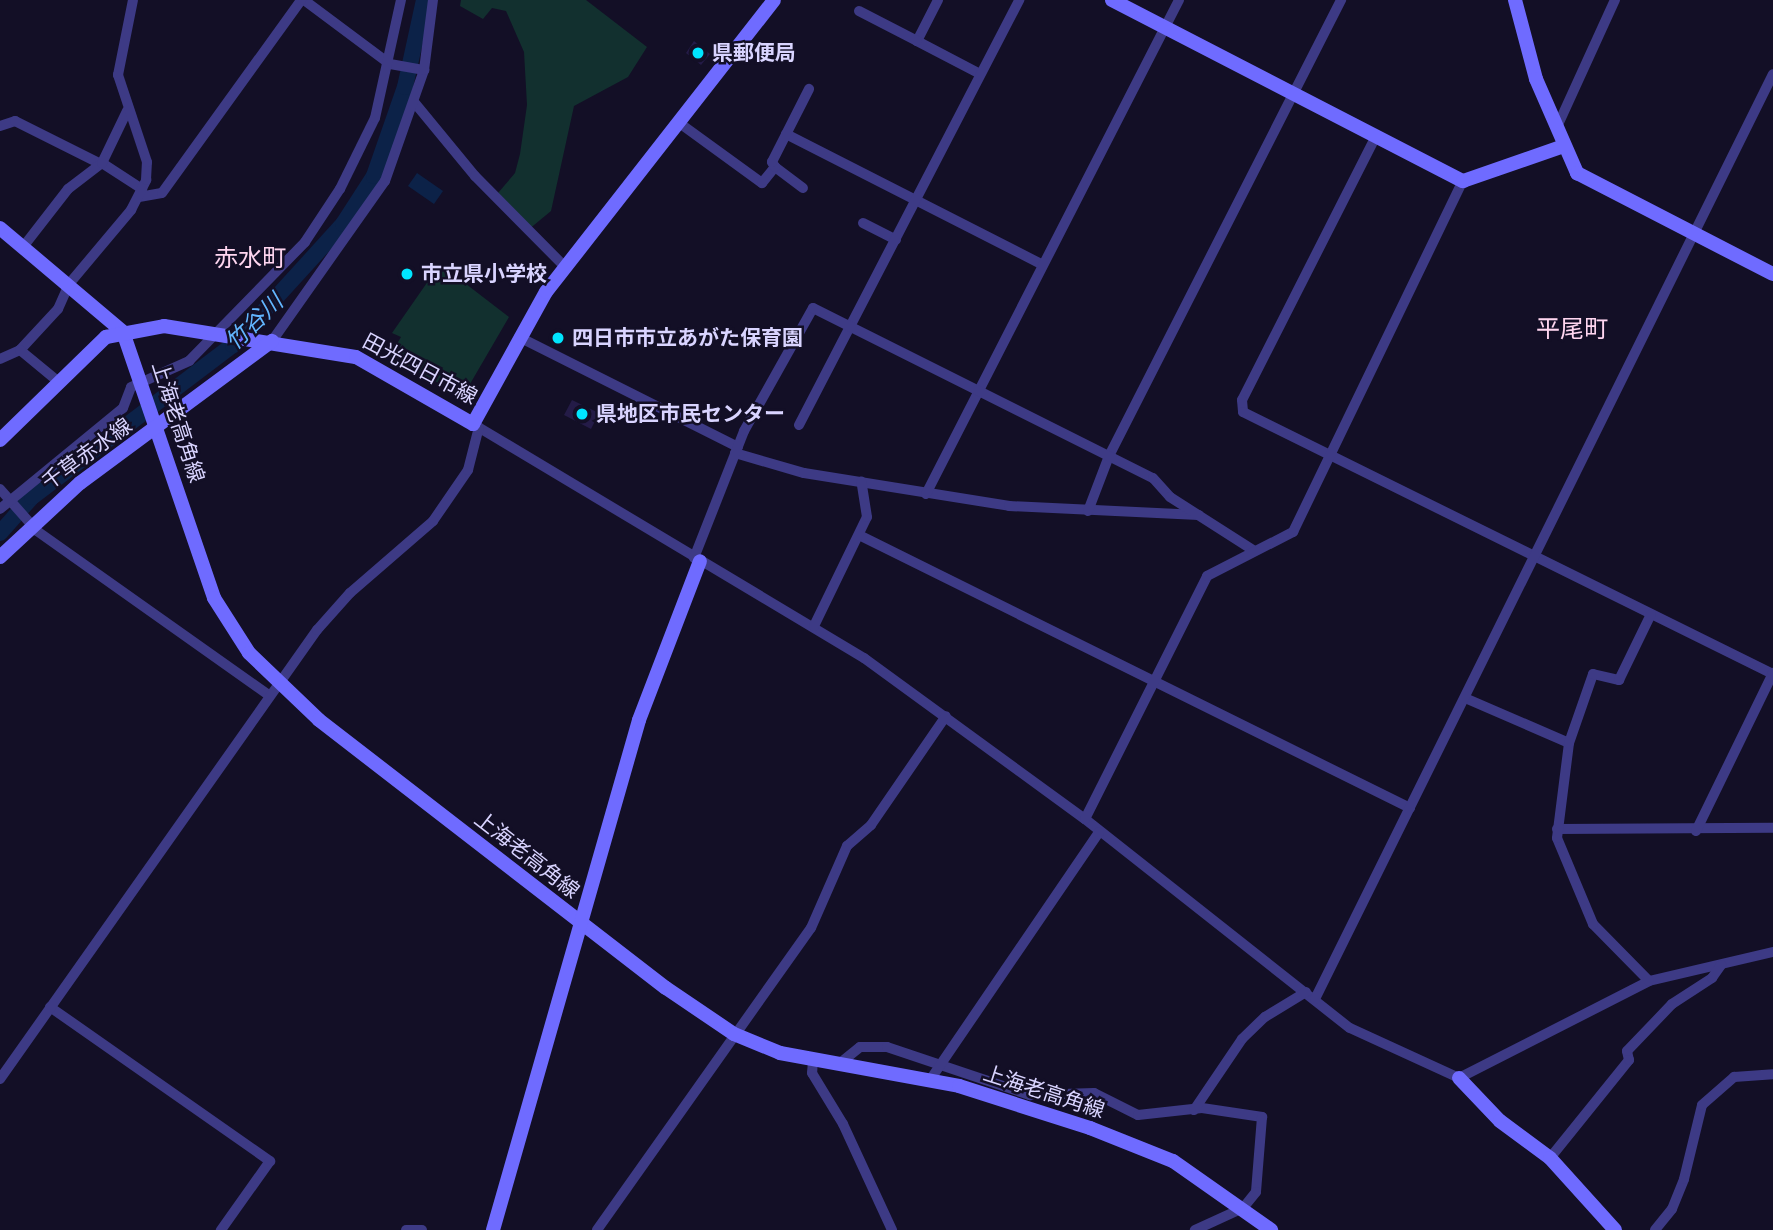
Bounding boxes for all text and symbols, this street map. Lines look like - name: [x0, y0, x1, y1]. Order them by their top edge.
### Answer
- place label: 県郵便局: [712, 40, 796, 66]
- marker: 県郵便局: [690, 45, 706, 61]
- district label: 赤水町: [214, 244, 286, 272]
- place label: 市立県小学校: [421, 261, 547, 287]
- marker: 市立県小学校: [399, 266, 415, 282]
- water label: 竹谷川: [220, 288, 288, 356]
- district label: 平尾町: [1536, 315, 1608, 343]
- place label: 四日市市立あがた保育園: [572, 325, 803, 351]
- street label: 田光四日市線: [358, 328, 482, 410]
- marker: 四日市市立あがた保育園: [550, 330, 566, 346]
- street label: 上海老高角線: [147, 358, 209, 486]
- place label: 県地区市民センター: [596, 401, 785, 427]
- marker: 県地区市民センター: [574, 406, 590, 422]
- street label: 千草赤水線: [37, 413, 137, 495]
- street label: 上海老高角線: [470, 806, 584, 904]
- street label: 上海老高角線: [980, 1061, 1108, 1123]

